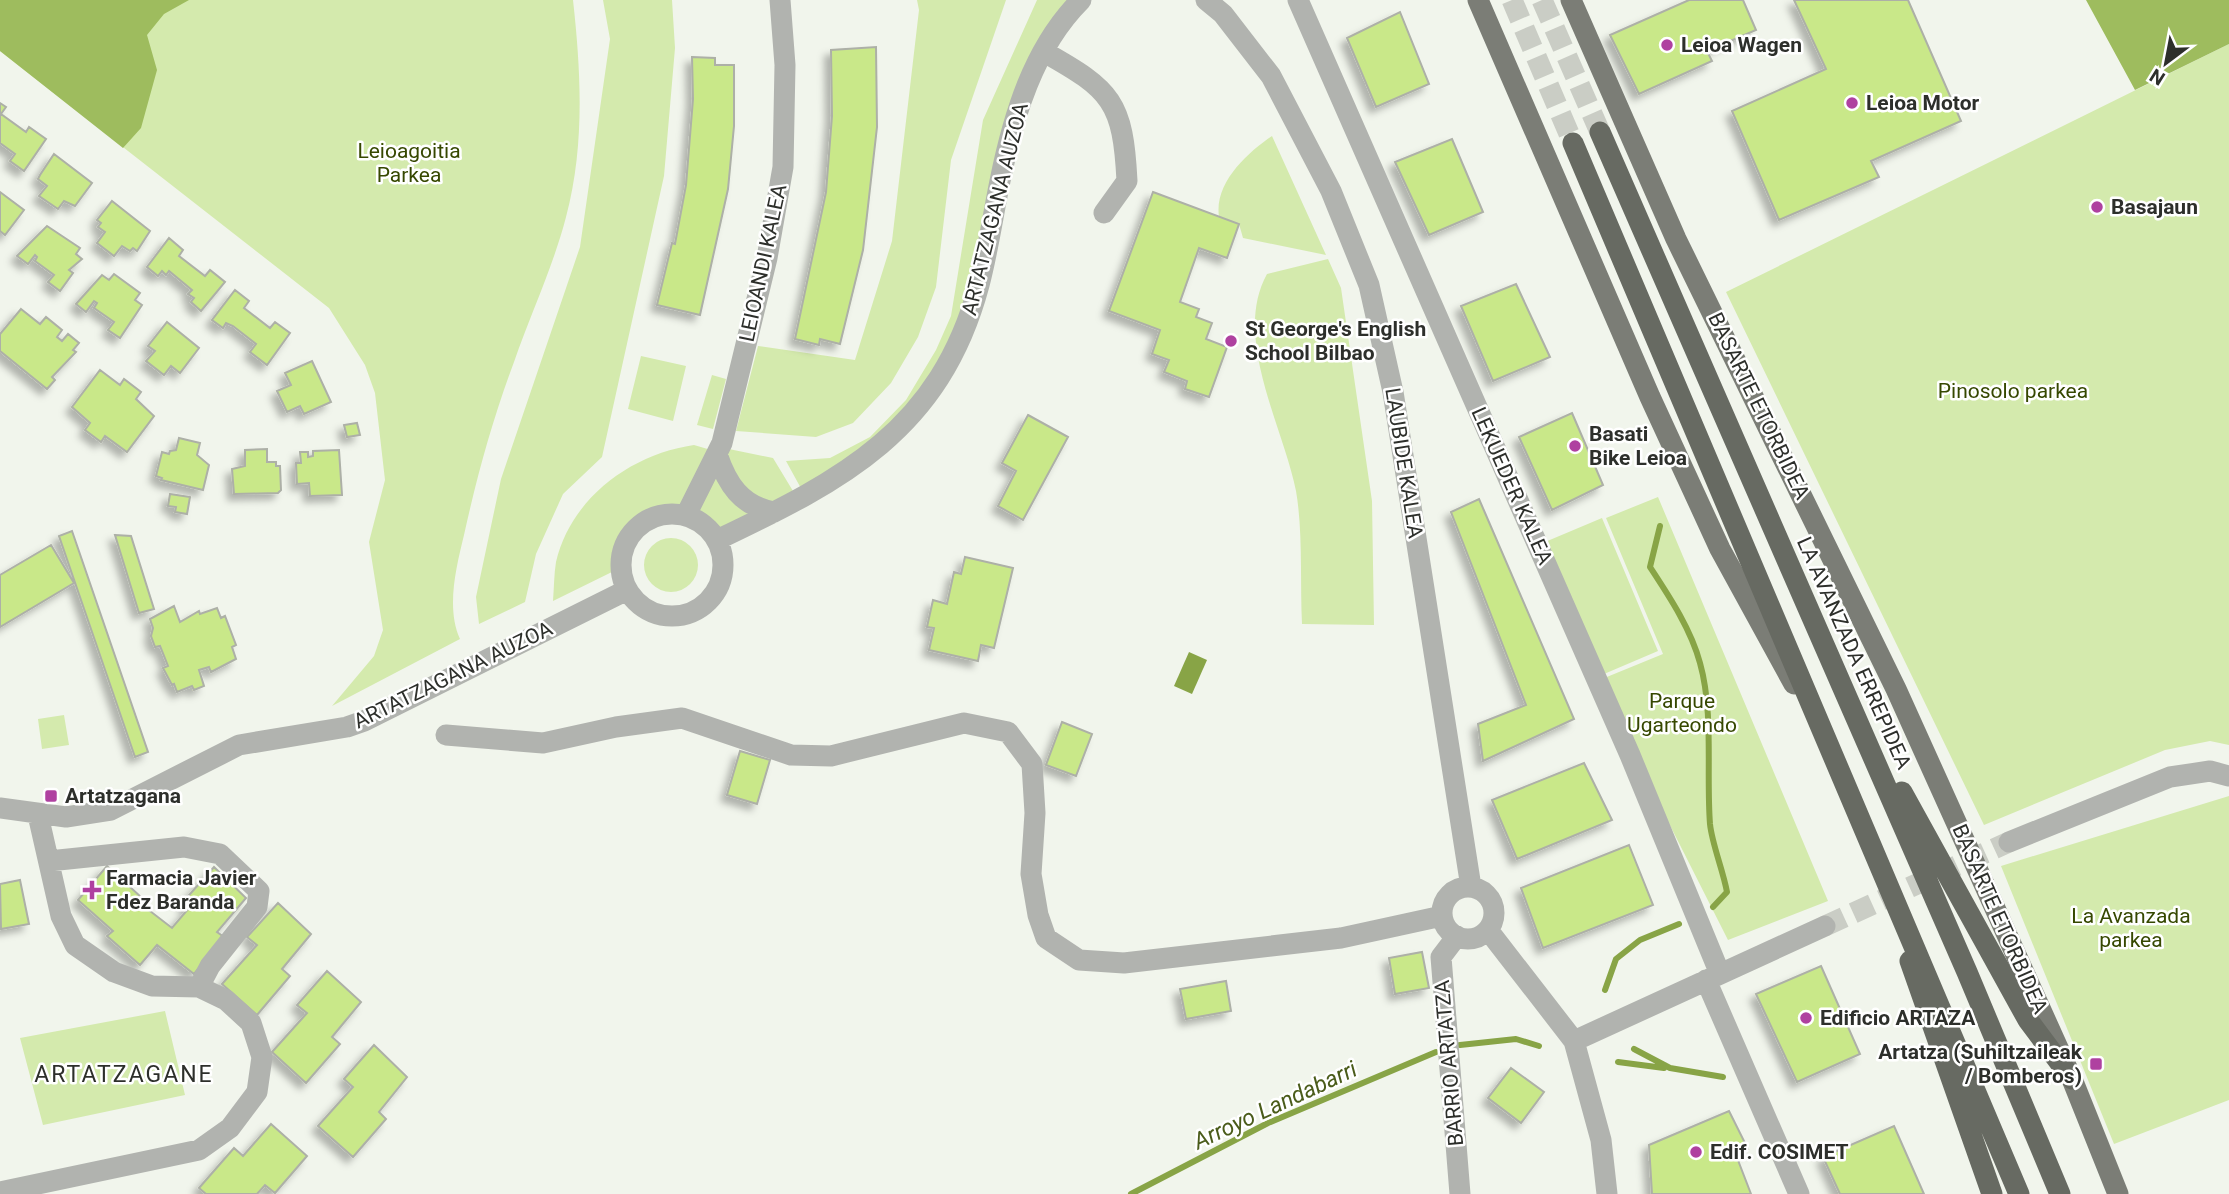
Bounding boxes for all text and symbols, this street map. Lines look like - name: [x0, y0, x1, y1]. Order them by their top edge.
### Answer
- north arrow: [2131, 28, 2201, 98]
- place label: Leioa Wagen: [1681, 33, 1802, 57]
- marker: Leioa Wagen: [1659, 37, 1675, 53]
- text: N: [2145, 64, 2169, 90]
- place label: Leioa Motor: [1866, 91, 1979, 115]
- marker: Leioa Motor: [1844, 95, 1860, 111]
- street label: ARTATZAGANA AUZOA: [957, 100, 1033, 318]
- park label: Leioagoitia Parkea: [357, 139, 461, 187]
- street label: LEIOANDI KALEA: [735, 182, 791, 344]
- place label: Basajaun: [2111, 195, 2198, 219]
- marker: Basajaun: [2089, 199, 2105, 215]
- street label: BASARTE ETORBIDEA: [1703, 309, 1815, 504]
- place label: St George's English School Bilbao: [1245, 317, 1426, 365]
- marker: St George's English School Bilbao: [1223, 333, 1239, 349]
- park label: Pinosolo parkea: [1938, 379, 2088, 403]
- street label: LAUBIDE KALEA: [1380, 386, 1428, 540]
- street label: LEKUEDER KALEA: [1467, 404, 1558, 569]
- place label: Basati Bike Leioa: [1589, 422, 1687, 470]
- marker: Basati Bike Leioa: [1567, 438, 1583, 454]
- street label: LA AVANZADA ERREPIDEA: [1792, 533, 1916, 773]
- street label: ARTATZAGANA AUZOA: [350, 616, 557, 734]
- park label: Parque Ugarteondo: [1627, 689, 1737, 737]
- place label: Artatzagana: [65, 784, 181, 808]
- marker: Artatzagana: [43, 788, 59, 804]
- street label: BASARTE ETORBIDEA: [1947, 821, 2053, 1018]
- place label: Farmacia Javier Fdez Baranda: [106, 866, 257, 914]
- marker: Farmacia Javier Fdez Baranda: [84, 882, 100, 898]
- park label: La Avanzada parkea: [2071, 904, 2191, 952]
- street label: BARRIO ARTATZA: [1430, 979, 1468, 1147]
- place label: Edificio ARTAZA: [1820, 1006, 1976, 1030]
- marker: Edificio ARTAZA: [1798, 1010, 1814, 1026]
- place label: Artatza (Suhiltzaileak / Bomberos): [1878, 1040, 2083, 1088]
- water label: Arroyo Landabarri: [1188, 1056, 1362, 1156]
- marker: Artatza (Suhiltzaileak / Bomberos): [2088, 1056, 2104, 1072]
- district label: ARTATZAGANE: [34, 1061, 214, 1088]
- place label: Edif. COSIMET: [1710, 1140, 1849, 1164]
- marker: Edif. COSIMET: [1688, 1144, 1704, 1160]

